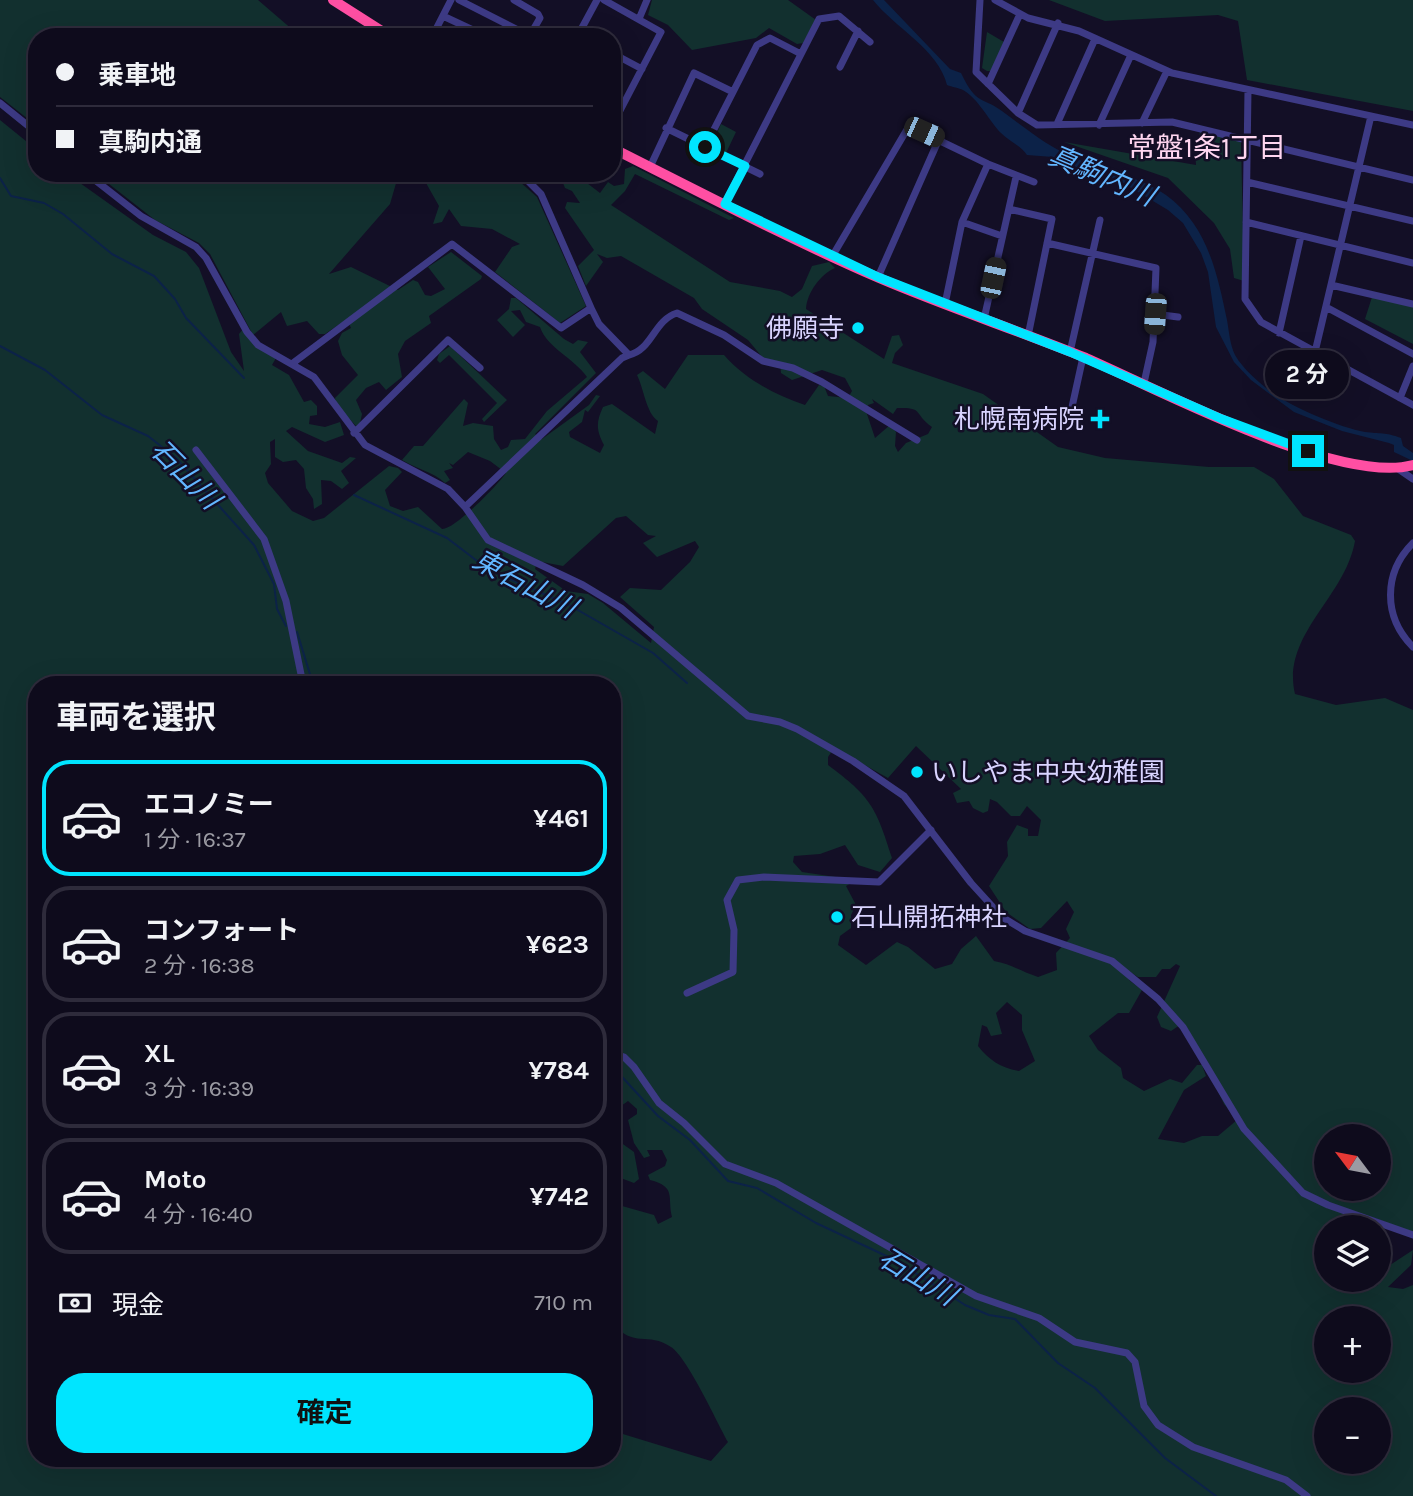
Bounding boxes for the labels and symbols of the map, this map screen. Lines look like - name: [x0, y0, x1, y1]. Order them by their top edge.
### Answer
- car: [901, 114, 948, 150]
- route start: [689, 131, 721, 163]
- district label: 常盤1条1丁目: [1128, 131, 1286, 164]
- water label: 真駒内川: [1044, 138, 1163, 214]
- car: [979, 255, 1008, 301]
- car: [1144, 292, 1167, 336]
- place label: 佛願寺: [766, 313, 844, 344]
- marker: 佛願寺: [850, 320, 866, 336]
- callout: 2 分: [1266, 350, 1350, 398]
- place label: 札幌南病院: [954, 404, 1084, 435]
- marker: 札幌南病院: [1090, 409, 1110, 429]
- water label: 石山川: [144, 433, 229, 518]
- route end: [1292, 435, 1324, 467]
- water label: 東石山川: [468, 543, 585, 626]
- place label: いしやま中央幼稚園: [931, 757, 1165, 788]
- marker: いしやま中央幼稚園: [909, 764, 925, 780]
- place label: 石山開拓神社: [851, 902, 1007, 933]
- marker: 石山開拓神社: [829, 909, 845, 925]
- north arrow: [1314, 1124, 1391, 1200]
- water label: 石山川: [873, 1241, 965, 1314]

